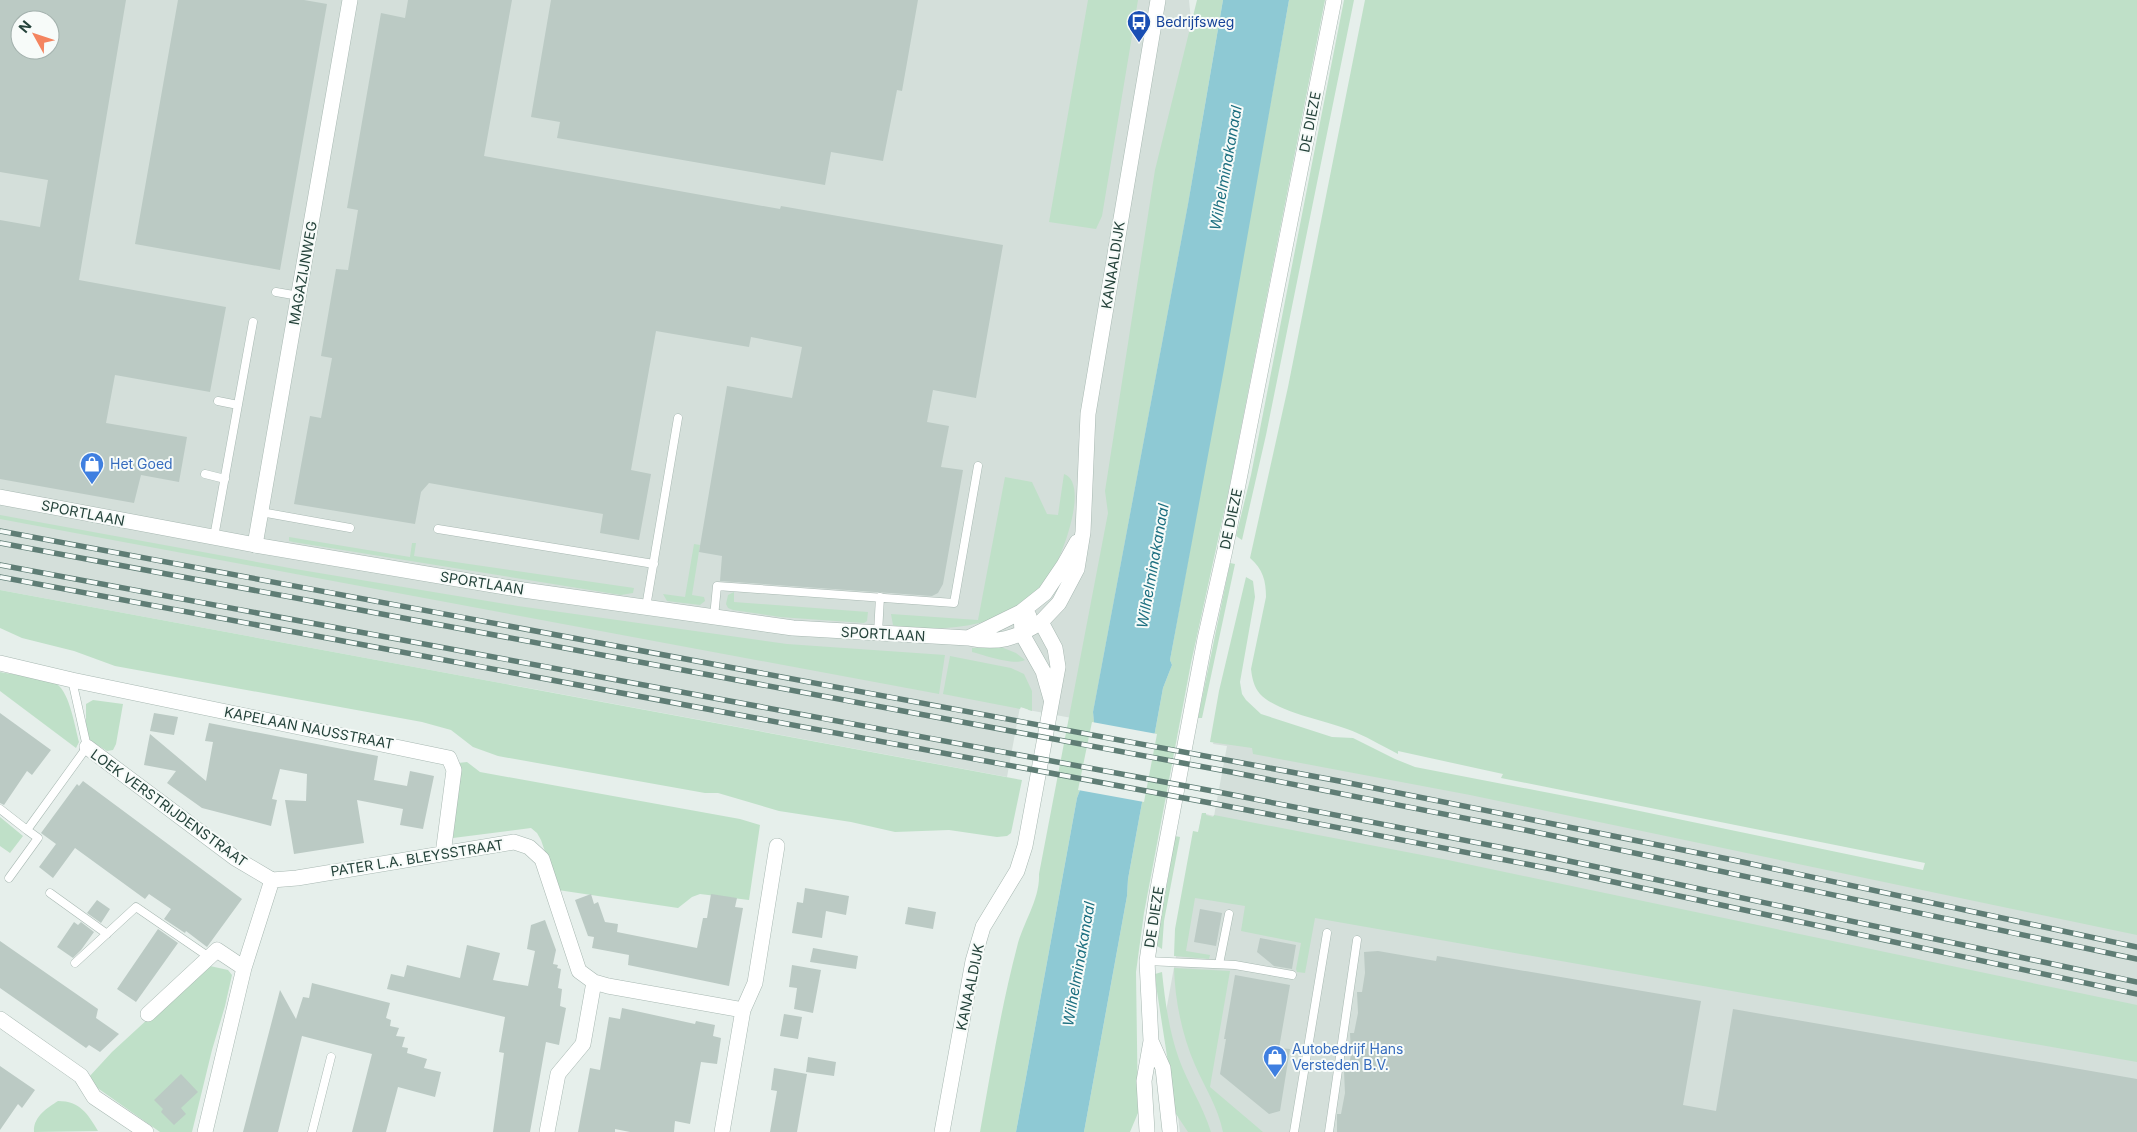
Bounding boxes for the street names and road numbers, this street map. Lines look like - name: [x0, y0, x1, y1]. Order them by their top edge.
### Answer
- street label: DE DIEZE: [1295, 90, 1324, 154]
- street label: KANAALDIJK: [1097, 219, 1128, 310]
- street label: MAGAZIJNWEG: [285, 220, 320, 326]
- street label: DE DIEZE: [1216, 487, 1245, 551]
- street label: SPORTLAAN: [40, 496, 126, 529]
- street label: SPORTLAAN: [439, 567, 525, 598]
- street label: SPORTLAAN: [840, 623, 926, 644]
- street label: KAPELAAN NAUSSTRAAT: [223, 703, 395, 752]
- street label: LOEK VERSTRIJDENSTRAAT: [88, 745, 251, 870]
- street label: PATER L.A. BLEYSSTRAAT: [329, 835, 505, 880]
- street label: DE DIEZE: [1140, 885, 1167, 949]
- street label: KANAALDIJK: [952, 941, 987, 1032]

